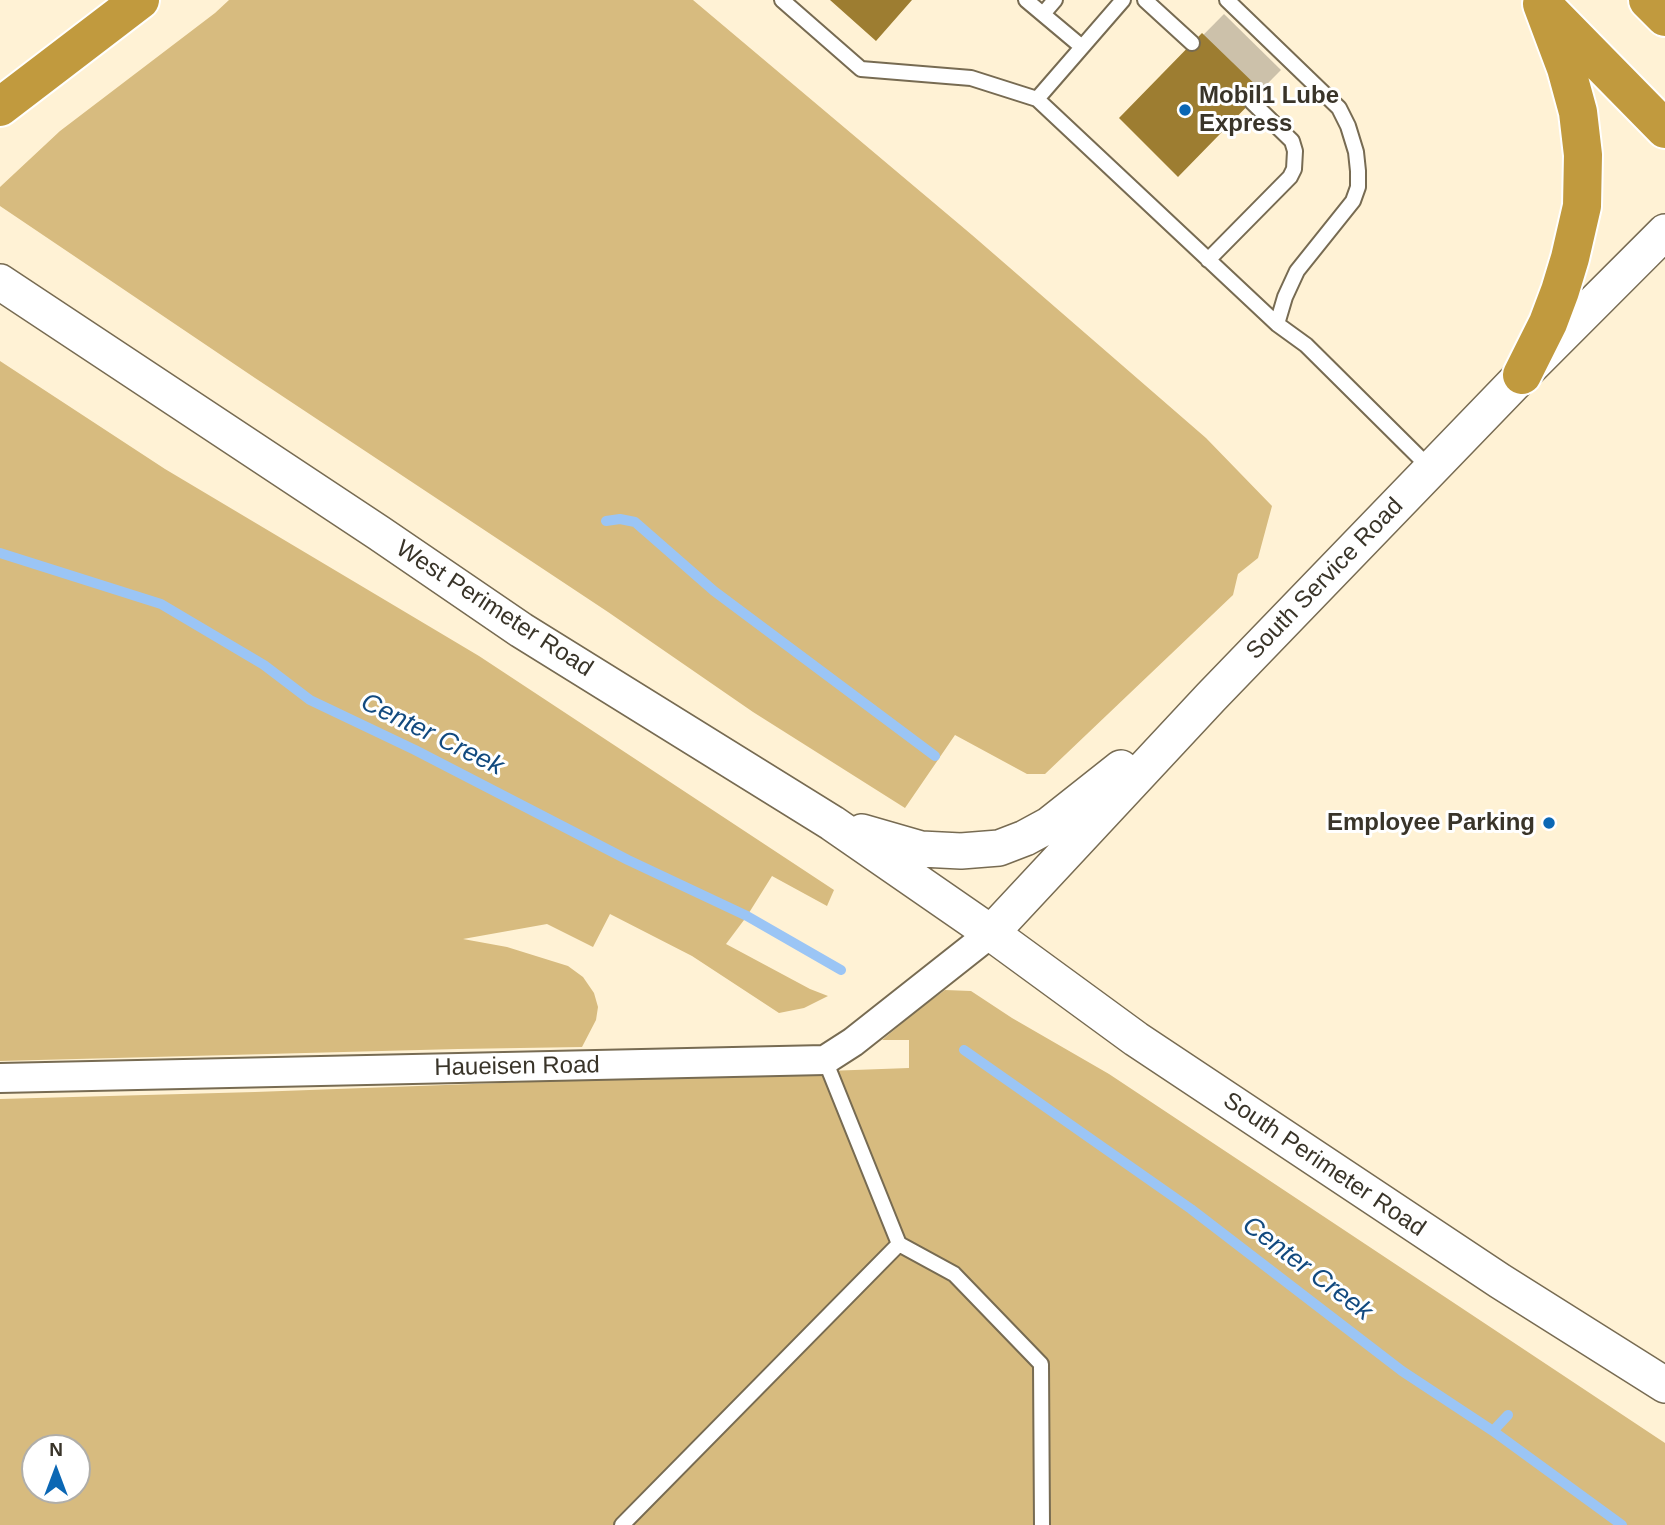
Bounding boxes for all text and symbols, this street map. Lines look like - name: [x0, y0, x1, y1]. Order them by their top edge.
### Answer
- place label: Mobil1 Lube Express: [1199, 82, 1339, 138]
- marker: Mobil1 Lube Express: [1177, 102, 1193, 118]
- street label: South Service Road: [1241, 492, 1409, 666]
- street label: West Perimeter Road: [390, 535, 598, 683]
- water label: Center Creek: [356, 687, 508, 783]
- place label: Employee Parking: [1327, 809, 1535, 837]
- marker: Employee Parking: [1541, 815, 1557, 831]
- street label: Haueisen Road: [434, 1051, 600, 1083]
- street label: South Perimeter Road: [1218, 1087, 1430, 1243]
- water label: Center Creek: [1236, 1210, 1378, 1328]
- north arrow: [21, 1434, 91, 1504]
- text: N: [49, 1439, 63, 1460]

